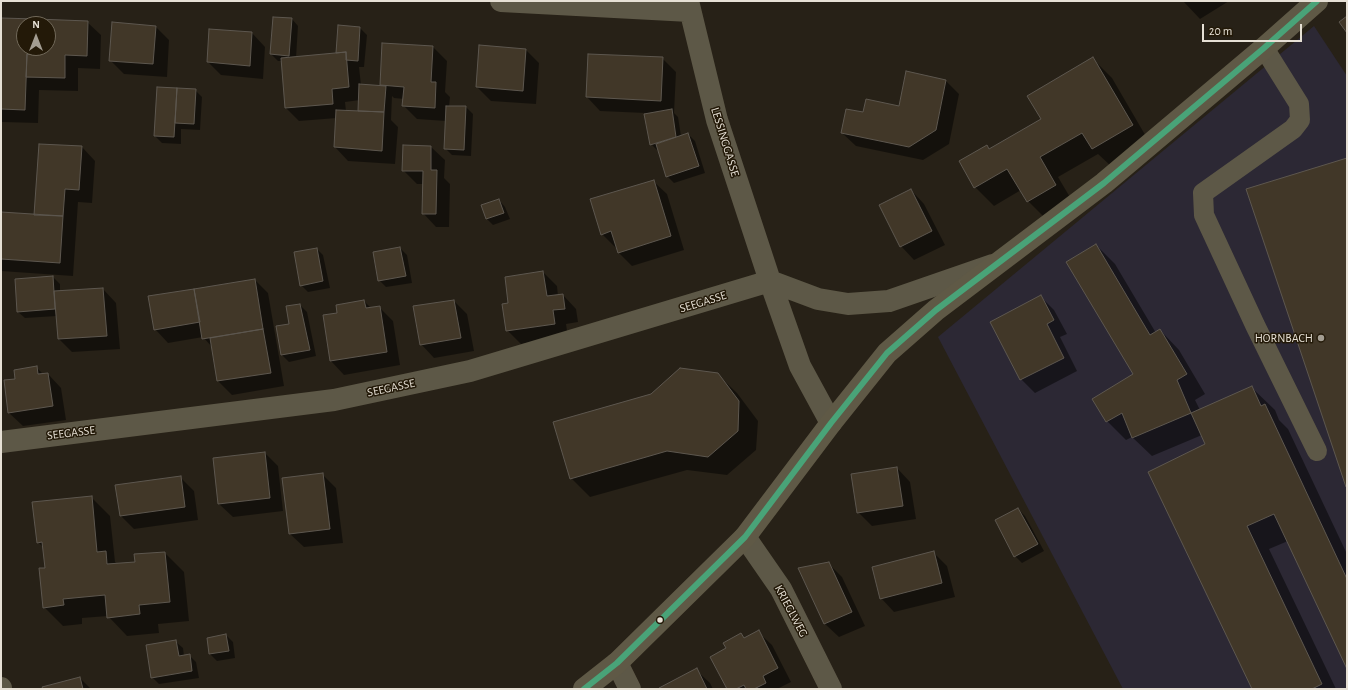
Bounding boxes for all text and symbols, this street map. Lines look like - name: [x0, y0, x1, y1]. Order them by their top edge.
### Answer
- north arrow: [16, 16, 56, 56]
- scale bar: [1204, 16, 1304, 42]
- text: N: [32, 19, 40, 30]
- text: 20 m: [1209, 25, 1232, 37]
- street label: LESSINGGASSE: [708, 106, 742, 178]
- street label: SEEGASSE: [678, 288, 728, 316]
- place label: HORNBACH: [1255, 331, 1313, 345]
- marker: HORNBACH: [1316, 333, 1326, 343]
- street label: SEEGASSE: [366, 376, 416, 400]
- street label: SEEGASSE: [46, 423, 96, 443]
- street label: KRIEGLWEG: [771, 582, 811, 640]
- unlabelled marker: [655, 615, 665, 625]

